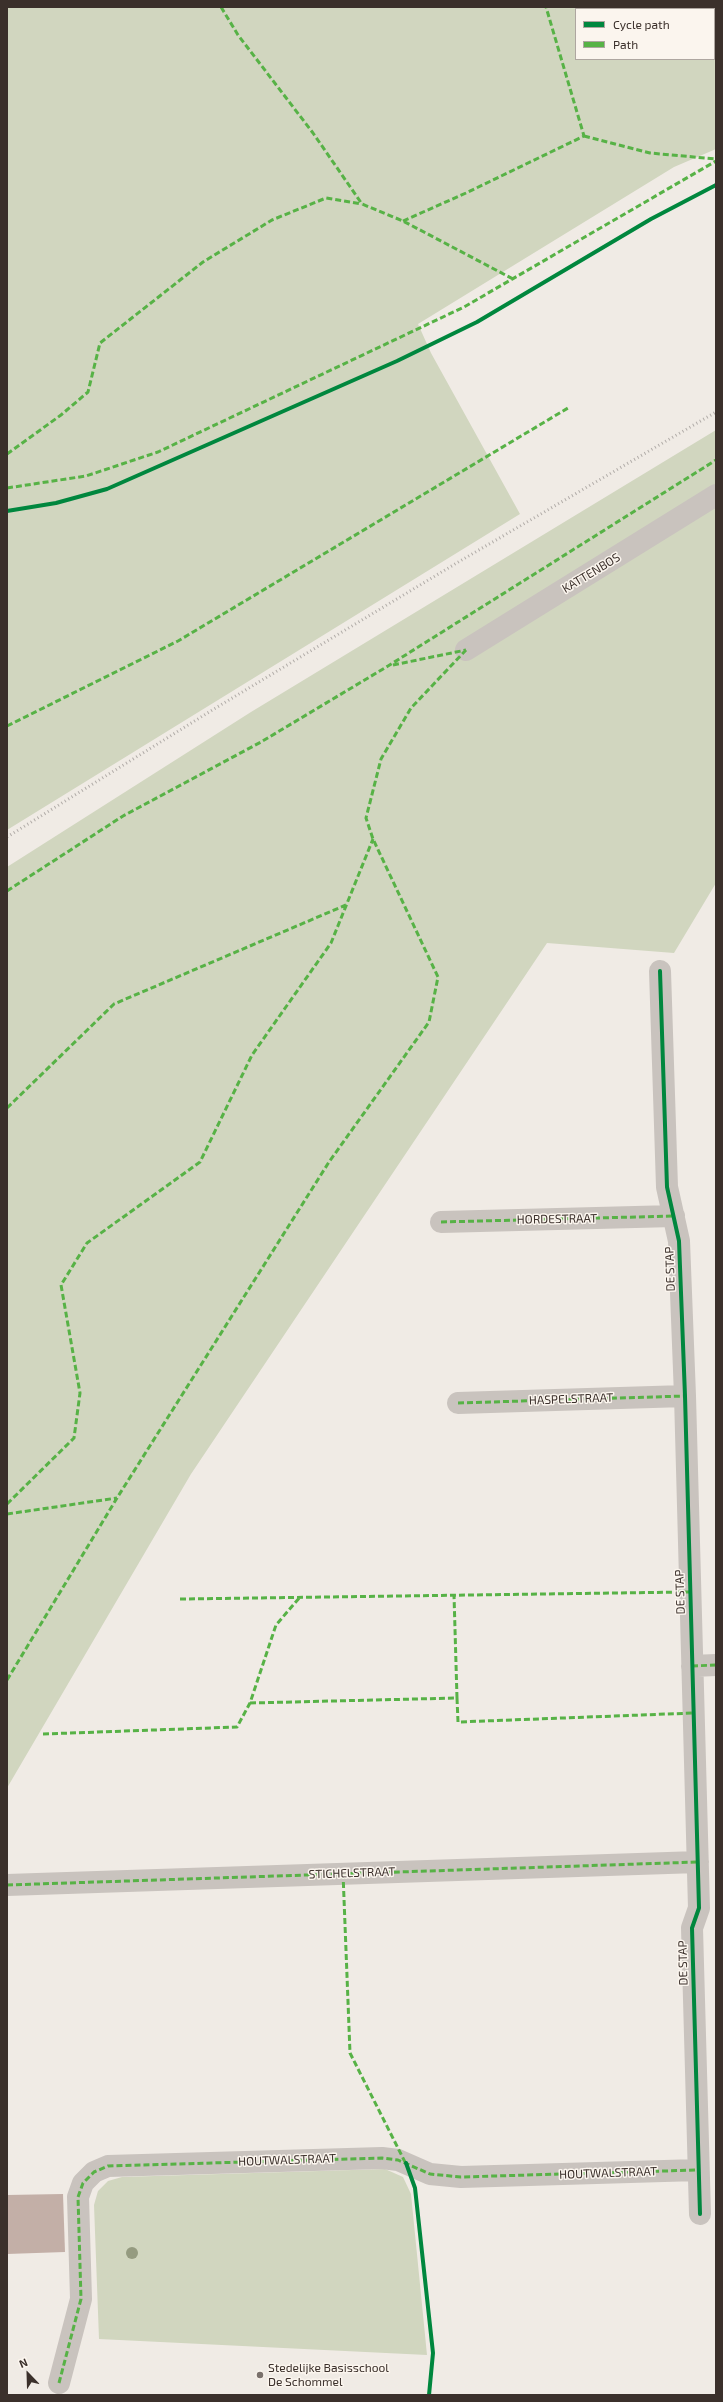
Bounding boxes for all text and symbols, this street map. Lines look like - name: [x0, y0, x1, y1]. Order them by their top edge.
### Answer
- legend: [575, 8, 715, 60]
- text: Cycle path: [613, 17, 670, 31]
- text: Path: [613, 37, 638, 51]
- street label: KATTENBOS: [559, 550, 623, 596]
- street label: HORDESTRAAT: [517, 1211, 597, 1227]
- street label: DE STAP: [662, 1246, 678, 1292]
- street label: HASPELSTRAAT: [529, 1390, 613, 1408]
- street label: DE STAP: [672, 1569, 688, 1615]
- street label: STICHELSTRAAT: [308, 1864, 396, 1882]
- street label: DE STAP: [675, 1940, 691, 1986]
- street label: HOUTWALSTRAAT: [238, 2151, 336, 2169]
- street label: HOUTWALSTRAAT: [559, 2164, 657, 2182]
- north arrow: [8, 2354, 48, 2394]
- text: N: [17, 2355, 29, 2370]
- place label: Stedelijke Basisschool De Schommel: [268, 2361, 389, 2389]
- marker: Stedelijke Basisschool De Schommel: [255, 2370, 265, 2380]

